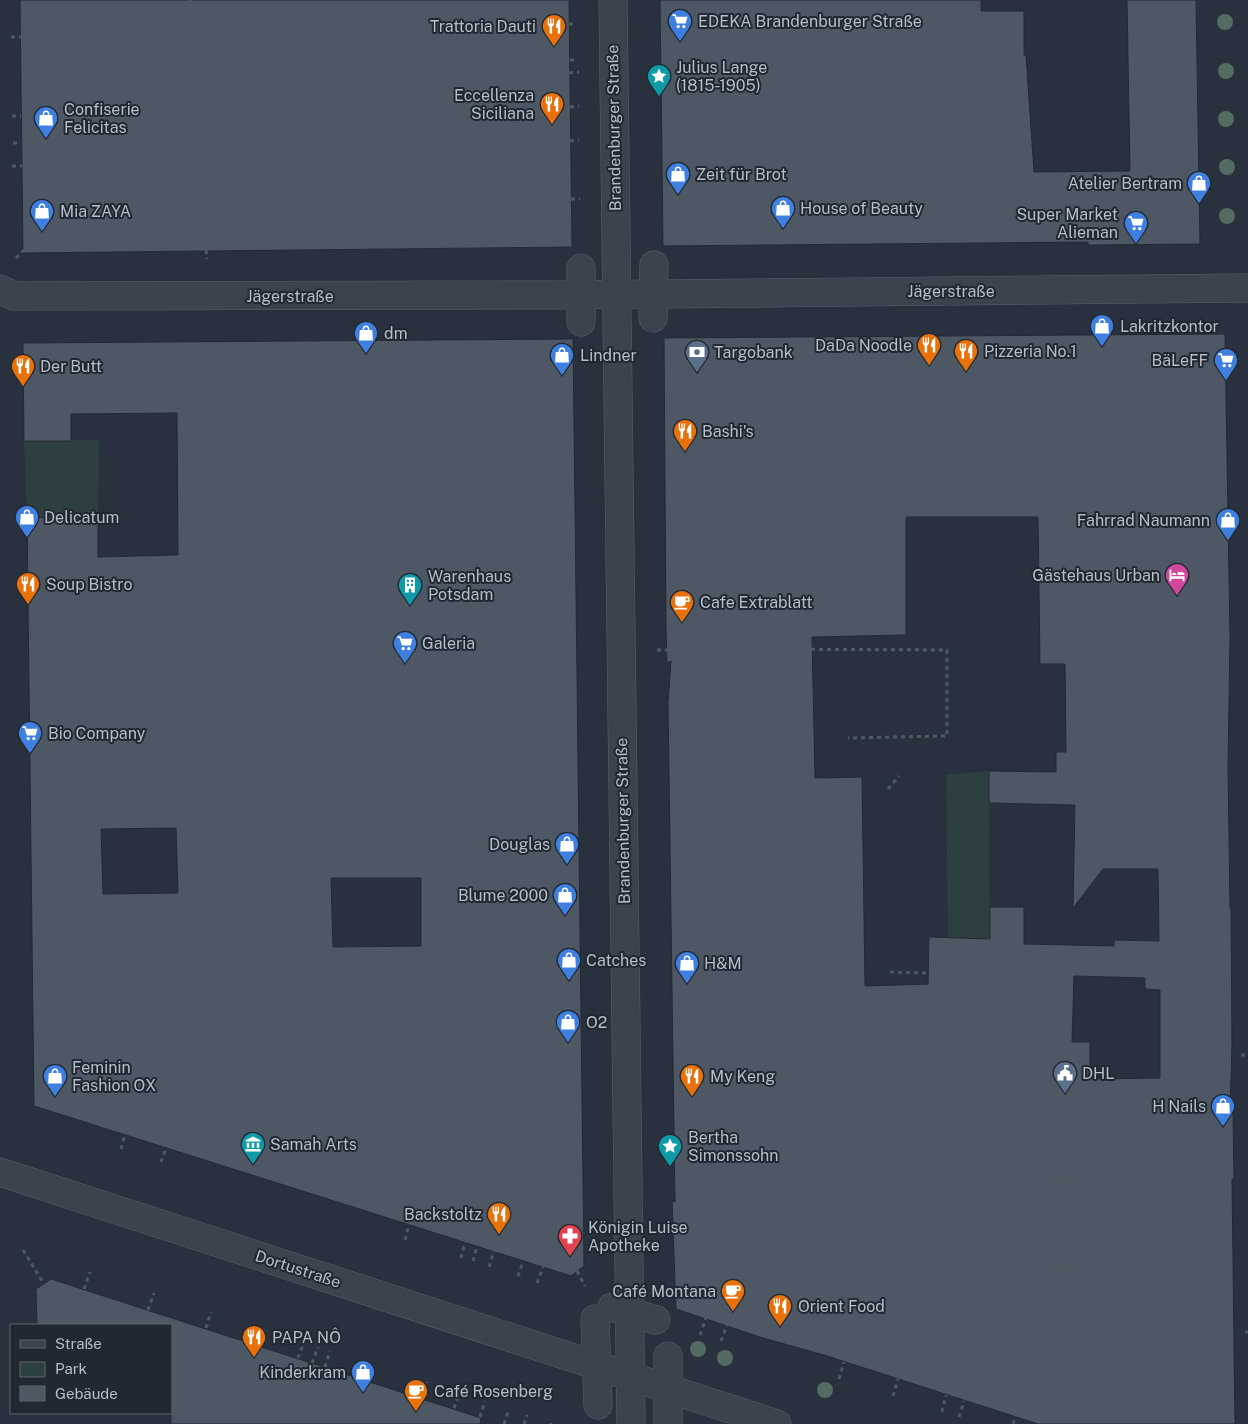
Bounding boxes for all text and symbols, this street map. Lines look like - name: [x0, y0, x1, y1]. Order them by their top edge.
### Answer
- supermarket icon: EDEKA Brandenburger Straße: [667, 8, 693, 42]
- place label: EDEKA Brandenburger Straße: [698, 12, 922, 31]
- restaurant icon: Trattoria Dauti: [541, 13, 567, 47]
- place label: Trattoria Dauti: [430, 17, 536, 36]
- street label: Brandenburger Straße: [603, 45, 625, 211]
- place label: Julius Lange (1815-1905): [676, 58, 767, 95]
- place icon: Julius Lange (1815-1905): [646, 63, 672, 97]
- place label: Eccellenza Siciliana: [454, 86, 534, 123]
- restaurant icon: Eccellenza Siciliana: [539, 91, 565, 125]
- place label: Confiserie Felicitas: [64, 100, 140, 137]
- shop icon: Confiserie Felicitas: [33, 105, 59, 139]
- shop icon: Zeit für Brot: [665, 161, 691, 195]
- place label: Zeit für Brot: [696, 165, 787, 184]
- shop icon: Atelier Bertram: [1186, 170, 1212, 204]
- place label: Atelier Bertram: [1068, 174, 1182, 193]
- shop icon: House of Beauty: [770, 195, 796, 229]
- shop icon: Mia ZAYA: [29, 198, 55, 232]
- place label: House of Beauty: [800, 199, 923, 218]
- place label: Mia ZAYA: [60, 202, 131, 221]
- place label: Super Market Alieman: [1016, 205, 1118, 242]
- supermarket icon: Super Market Alieman: [1123, 210, 1149, 244]
- street label: Jägerstraße: [907, 282, 995, 301]
- street label: Jägerstraße: [246, 287, 334, 306]
- shop icon: Lakritzkontor: [1089, 313, 1115, 347]
- place label: Lakritzkontor: [1120, 317, 1219, 336]
- shop icon: dm: [353, 320, 379, 354]
- place label: dm: [384, 324, 408, 343]
- restaurant icon: DaDa Noodle: [916, 332, 942, 366]
- place label: DaDa Noodle: [815, 336, 912, 355]
- restaurant icon: Pizzeria No.1: [953, 338, 979, 372]
- bank icon: Targobank: [684, 339, 710, 373]
- shop icon: Lindner: [549, 342, 575, 376]
- place label: Pizzeria No.1: [984, 342, 1077, 361]
- place label: Targobank: [714, 343, 793, 362]
- place label: Lindner: [580, 346, 637, 365]
- supermarket icon: BäLeFF: [1213, 347, 1239, 381]
- place label: BäLeFF: [1152, 351, 1208, 370]
- restaurant icon: Der Butt: [10, 353, 36, 387]
- place label: Der Butt: [40, 357, 102, 376]
- restaurant icon: Bashi's: [672, 418, 698, 452]
- place label: Bashi's: [702, 422, 754, 441]
- shop icon: Delicatum: [14, 504, 40, 538]
- shop icon: Fahrrad Naumann: [1215, 507, 1241, 541]
- place label: Delicatum: [44, 508, 119, 527]
- place label: Fahrrad Naumann: [1077, 511, 1210, 530]
- hotel icon: Gästehaus Urban: [1164, 562, 1190, 596]
- place label: Gästehaus Urban: [1032, 566, 1160, 585]
- place label: Warenhaus Potsdam: [428, 567, 511, 604]
- restaurant icon: Soup Bistro: [15, 571, 41, 605]
- building icon: Warenhaus Potsdam: [397, 572, 423, 606]
- place label: Soup Bistro: [46, 575, 132, 594]
- cafe icon: Cafe Extrablatt: [669, 589, 695, 623]
- place label: Cafe Extrablatt: [700, 593, 813, 612]
- supermarket icon: Galeria: [392, 630, 418, 664]
- place label: Galeria: [422, 634, 475, 653]
- supermarket icon: Bio Company: [17, 720, 43, 754]
- place label: Bio Company: [48, 724, 146, 743]
- street label: Brandenburger Straße: [612, 738, 634, 904]
- shop icon: Douglas: [554, 831, 580, 865]
- place label: Douglas: [489, 835, 550, 854]
- shop icon: Blume 2000: [552, 882, 578, 916]
- place label: Blume 2000: [458, 886, 548, 905]
- shop icon: Catches: [556, 947, 582, 981]
- shop icon: H&M: [674, 950, 700, 984]
- place label: Catches: [586, 951, 646, 970]
- place label: H&M: [704, 954, 742, 973]
- shop icon: O2: [555, 1009, 581, 1043]
- place label: O2: [586, 1013, 607, 1032]
- place label: Feminin Fashion OX: [72, 1058, 156, 1095]
- public building icon: DHL: [1052, 1060, 1078, 1094]
- shop icon: Feminin Fashion OX: [42, 1063, 68, 1097]
- restaurant icon: My Keng: [679, 1063, 705, 1097]
- place label: DHL: [1082, 1064, 1115, 1083]
- place label: My Keng: [710, 1067, 775, 1086]
- shop icon: H Nails: [1210, 1093, 1236, 1127]
- place label: H Nails: [1152, 1097, 1206, 1116]
- place label: Bertha Simonssohn: [688, 1128, 779, 1165]
- museum icon: Samah Arts: [240, 1131, 266, 1165]
- place icon: Bertha Simonssohn: [657, 1133, 683, 1167]
- place label: Samah Arts: [270, 1135, 357, 1154]
- restaurant icon: Backstoltz: [486, 1201, 512, 1235]
- place label: Backstoltz: [404, 1205, 482, 1224]
- place label: Königin Luise Apotheke: [588, 1218, 688, 1255]
- pharmacy icon: Königin Luise Apotheke: [557, 1223, 583, 1257]
- street label: Dortustraße: [253, 1246, 343, 1292]
- cafe icon: Café Montana: [720, 1278, 746, 1312]
- place label: Café Montana: [612, 1282, 716, 1301]
- restaurant icon: Orient Food: [767, 1293, 793, 1327]
- place label: Orient Food: [798, 1297, 885, 1316]
- legend: [10, 1324, 172, 1414]
- restaurant icon: PAPA NÔ: [241, 1324, 267, 1358]
- place label: PAPA NÔ: [272, 1327, 341, 1347]
- text: Straße: [55, 1335, 102, 1352]
- shop icon: Kinderkram: [350, 1359, 376, 1393]
- text: Park: [55, 1360, 87, 1377]
- place label: Kinderkram: [259, 1363, 346, 1382]
- cafe icon: Café Rosenberg: [403, 1378, 429, 1412]
- place label: Café Rosenberg: [434, 1382, 553, 1401]
- text: Gebäude: [55, 1385, 118, 1402]

